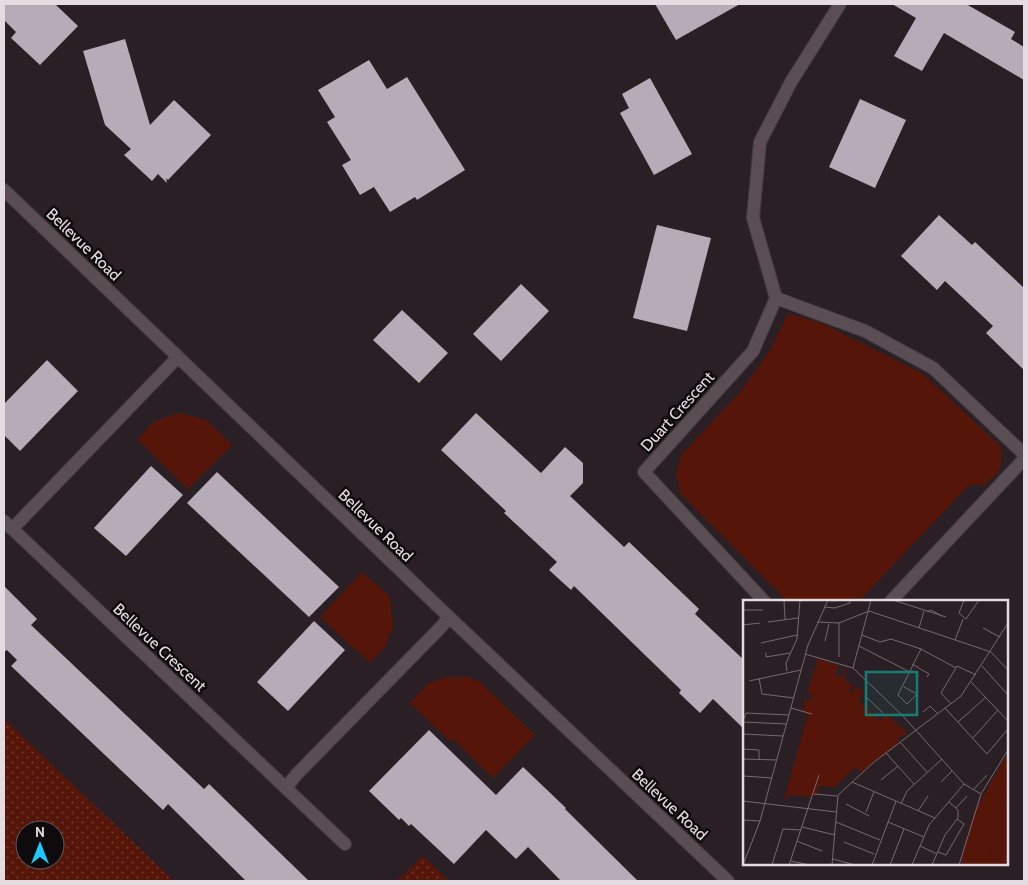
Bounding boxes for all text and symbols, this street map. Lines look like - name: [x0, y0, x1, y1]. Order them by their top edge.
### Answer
- street label: Bellevue Road: [42, 204, 125, 285]
- street label: Duart Crescent: [637, 367, 718, 455]
- street label: Bellevue Road: [334, 485, 417, 566]
- street label: Bellevue Crescent: [109, 599, 211, 696]
- inset map: [743, 600, 1008, 865]
- street label: Bellevue Road: [628, 765, 711, 844]
- north arrow: [15, 820, 65, 870]
- text: N: [35, 823, 45, 841]

